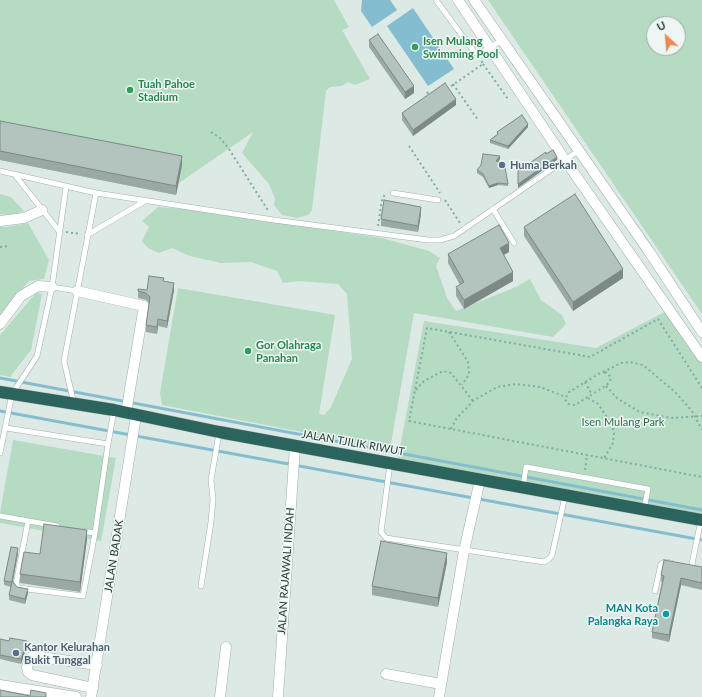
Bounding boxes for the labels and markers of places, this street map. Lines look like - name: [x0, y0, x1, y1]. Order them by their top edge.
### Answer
- place label: Isen Mulang Swimming Pool: [423, 34, 498, 60]
- marker: Isen Mulang Swimming Pool: [410, 42, 420, 52]
- place label: Tuah Pahoe Stadium: [138, 77, 195, 103]
- marker: Tuah Pahoe Stadium: [125, 85, 135, 95]
- place label: Huma Berkah: [510, 158, 577, 172]
- marker: Huma Berkah: [497, 160, 507, 170]
- place label: Gor Olahraga Panahan: [256, 338, 321, 364]
- marker: Gor Olahraga Panahan: [243, 346, 253, 356]
- place label: MAN Kota Palangka Raya: [588, 601, 658, 627]
- marker: MAN Kota Palangka Raya: [661, 609, 671, 619]
- place label: Kantor Kelurahan Bukit Tunggal: [24, 640, 110, 666]
- marker: Kantor Kelurahan Bukit Tunggal: [11, 648, 21, 658]

